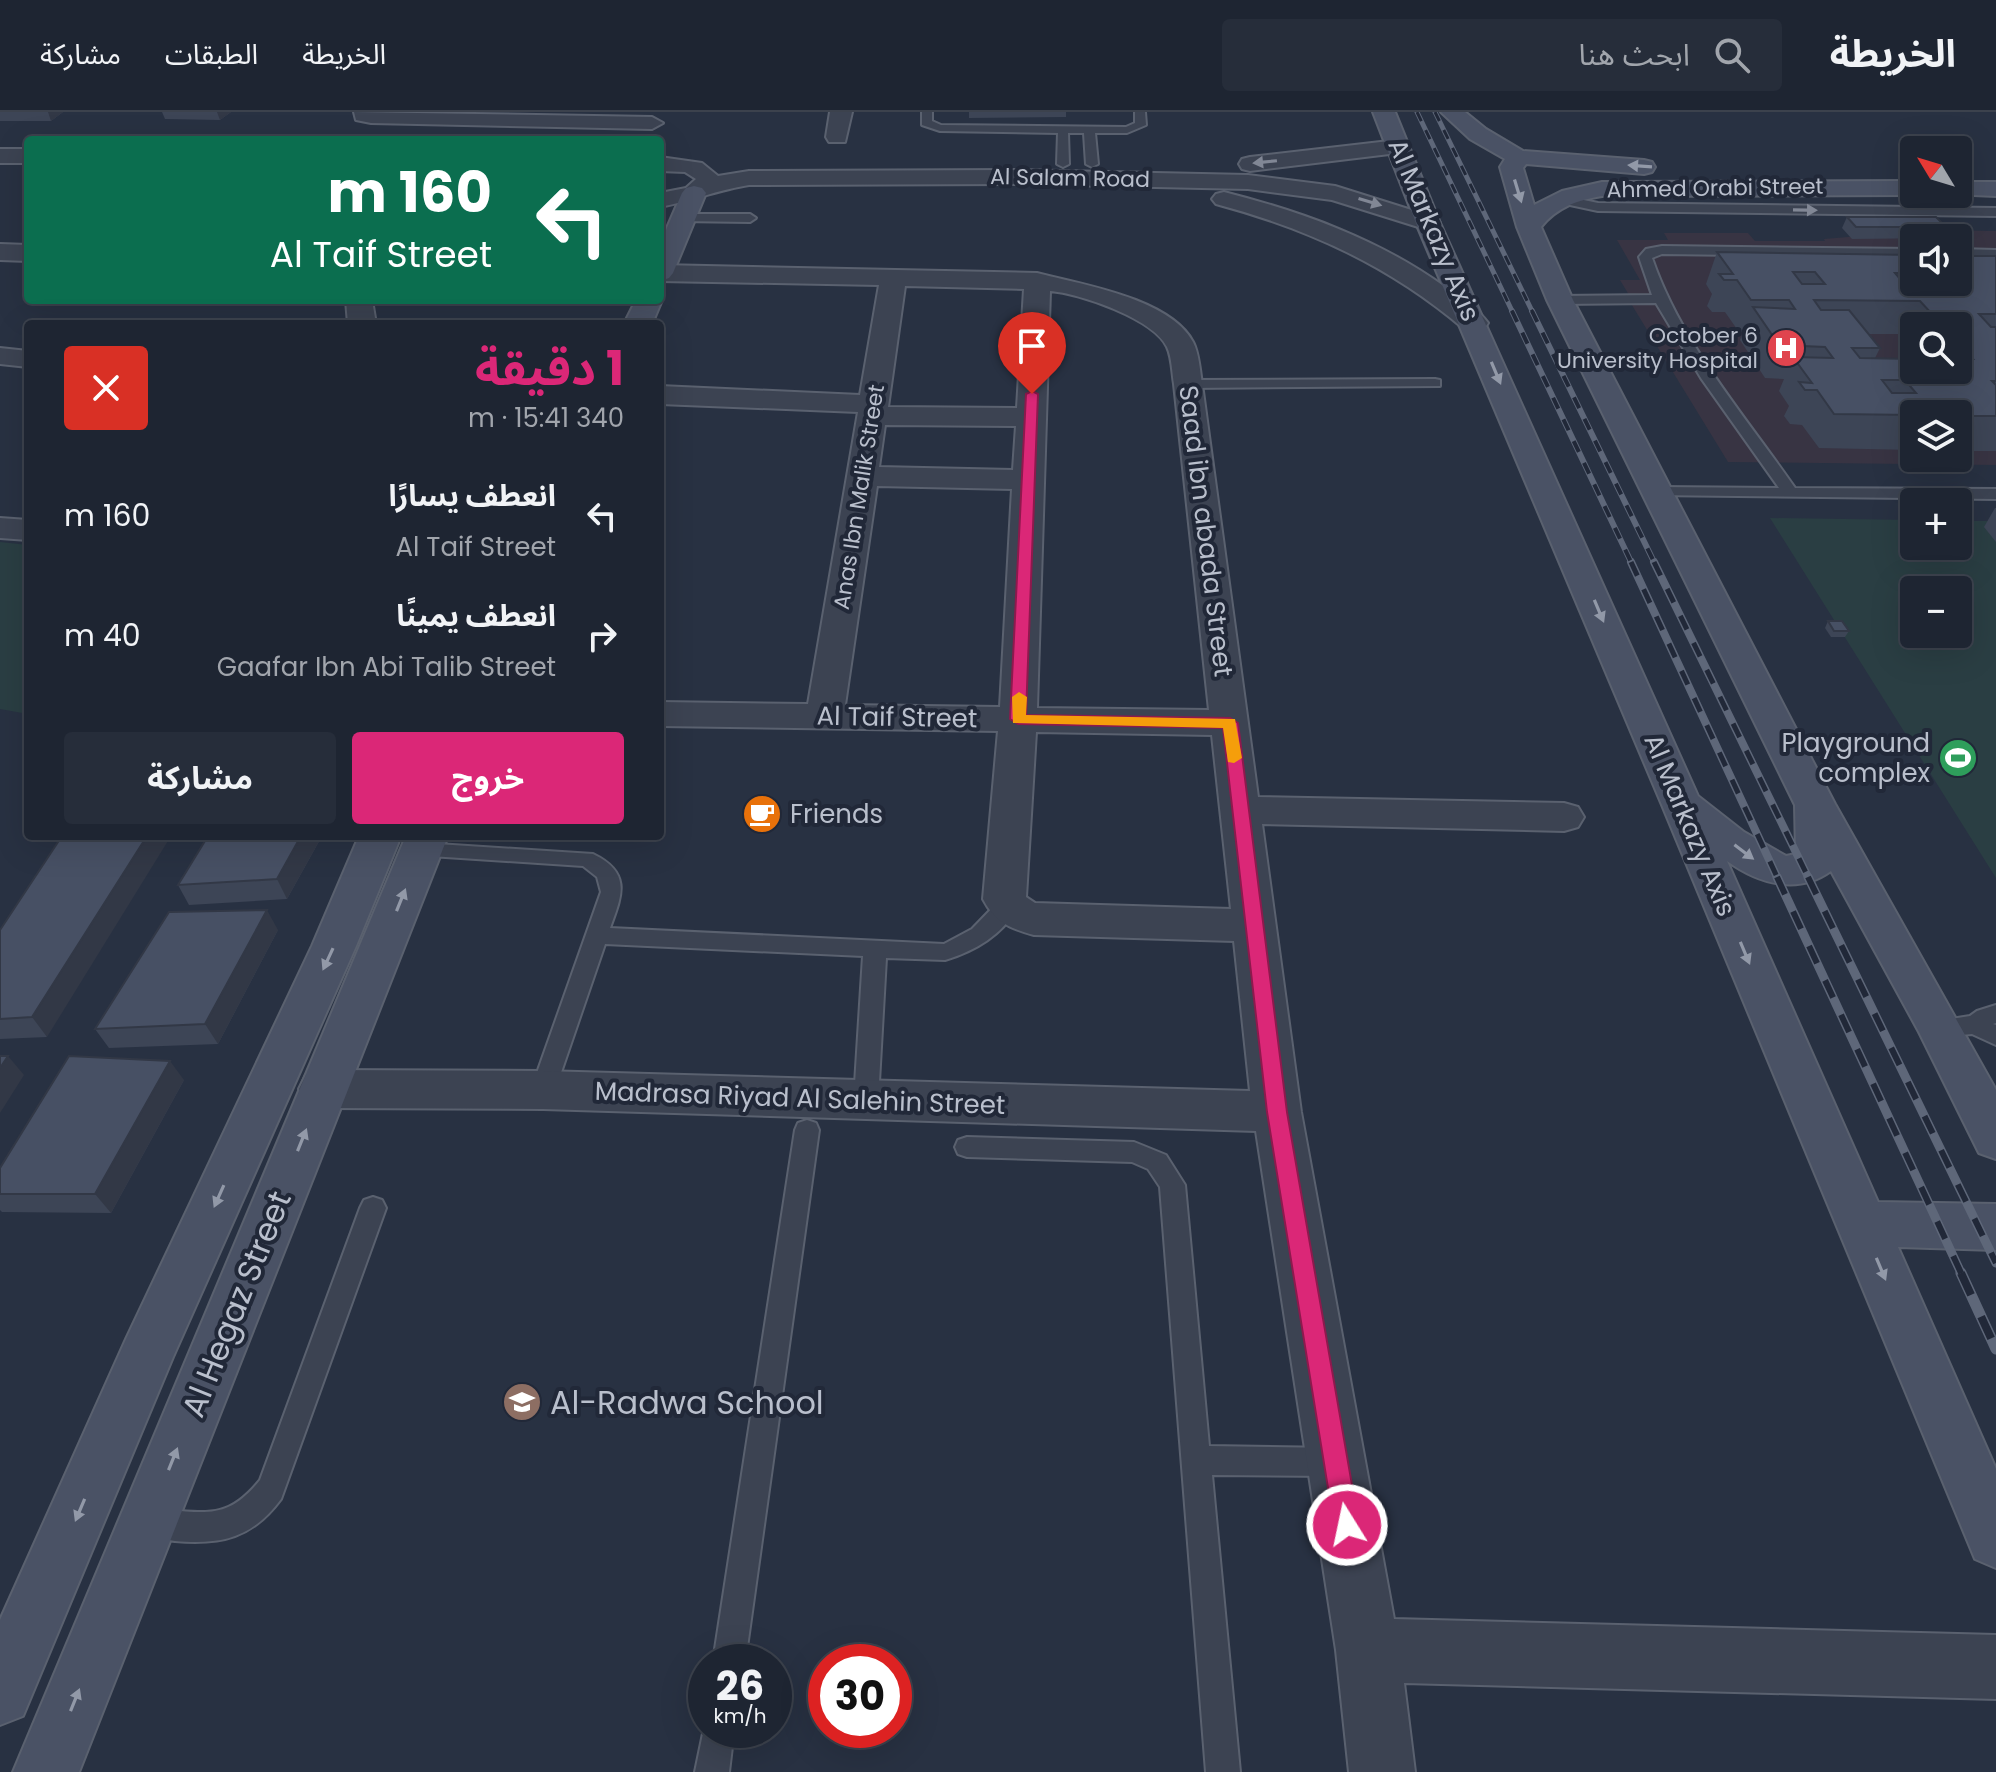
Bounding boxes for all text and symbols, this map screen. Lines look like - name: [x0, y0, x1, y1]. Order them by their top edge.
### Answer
- search box: [1222, 19, 1782, 91]
- text: الخريطة: [1830, 27, 1956, 80]
- text: ابحث هنا: [1578, 33, 1690, 76]
- icon: search: [1710, 33, 1754, 77]
- text: مشاركة: [40, 35, 121, 74]
- text: الطبقات: [165, 35, 258, 74]
- text: الخريطة: [302, 35, 386, 74]
- street label: Al Markazy Axis: [1379, 133, 1489, 327]
- north arrow: [1900, 136, 1972, 208]
- map controls: [1900, 136, 1972, 648]
- text: 160 m: [328, 153, 492, 232]
- one-way arrow: [1252, 156, 1277, 169]
- one-way arrow: [1627, 159, 1652, 172]
- street label: Al Salam Road: [990, 161, 1150, 195]
- icon: left: [520, 168, 624, 272]
- street label: Ahmed Orabi Street: [1606, 171, 1824, 205]
- one-way arrow: [1512, 179, 1525, 203]
- one-way arrow: [1358, 196, 1382, 209]
- one-way arrow: [1793, 204, 1818, 216]
- button: sound: [1900, 224, 1972, 296]
- text: Al Taif Street: [270, 229, 492, 280]
- pin: [998, 312, 1066, 394]
- button: search: [1900, 312, 1972, 384]
- place label: October 6 University Hospital: [1557, 320, 1758, 376]
- icon: arrive: [1010, 324, 1054, 368]
- hospital icon: October 6 University Hospital: [1765, 327, 1807, 369]
- text: 1 دقيقة: [475, 335, 624, 402]
- button: close: [64, 346, 148, 430]
- one-way arrow: [1489, 361, 1502, 384]
- street label: Anas Ibn Malik Street: [826, 382, 892, 612]
- street label: Saad ibn abada Street: [1170, 383, 1242, 679]
- text: 340 m · 15:41: [468, 400, 624, 436]
- button: layers: [1900, 400, 1972, 472]
- text: انعطف يسارًا: [388, 474, 556, 517]
- button: +: [1900, 488, 1972, 560]
- text: 160 m: [64, 494, 150, 537]
- icon: left: [580, 494, 624, 538]
- text: Al Taif Street: [395, 529, 556, 565]
- button: −: [1900, 576, 1972, 648]
- text: انعطف يمينًا: [396, 594, 556, 637]
- one-way arrow: [1592, 599, 1605, 623]
- text: 40 m: [64, 614, 141, 657]
- icon: right: [580, 614, 624, 658]
- text: Gaafar Ibn Abi Talib Street: [217, 649, 556, 685]
- street label: Al Taif Street: [816, 698, 978, 736]
- place label: Playground complex: [1782, 725, 1931, 791]
- street label: Al Markazy Axis: [1635, 728, 1745, 922]
- button: مشاركة: [64, 732, 336, 824]
- button: خروج: [352, 732, 624, 824]
- sports icon: Playground complex: [1937, 737, 1979, 779]
- cafe icon: Friends: [741, 793, 783, 835]
- place label: Friends: [790, 796, 883, 832]
- one-way arrow: [1734, 844, 1754, 860]
- one-way arrow: [395, 888, 408, 912]
- one-way arrow: [1739, 941, 1752, 965]
- one-way arrow: [321, 948, 335, 971]
- street label: Madrasa Riyad Al Salehin Street: [594, 1073, 1006, 1123]
- one-way arrow: [296, 1128, 309, 1152]
- street label: Al Hegaz Street: [170, 1184, 302, 1424]
- one-way arrow: [212, 1184, 226, 1207]
- one-way arrow: [1875, 1257, 1888, 1281]
- place label: Al-Radwa School: [550, 1380, 824, 1425]
- school or university icon: Al-Radwa School: [501, 1381, 543, 1423]
- one-way arrow: [166, 1447, 179, 1471]
- position arrow: [1305, 1483, 1389, 1567]
- one-way arrow: [73, 1498, 86, 1522]
- speed limit sign: 30: [808, 1644, 912, 1748]
- text: 26: [716, 1658, 764, 1714]
- one-way arrow: [69, 1688, 82, 1712]
- text: km/h: [713, 1702, 767, 1730]

